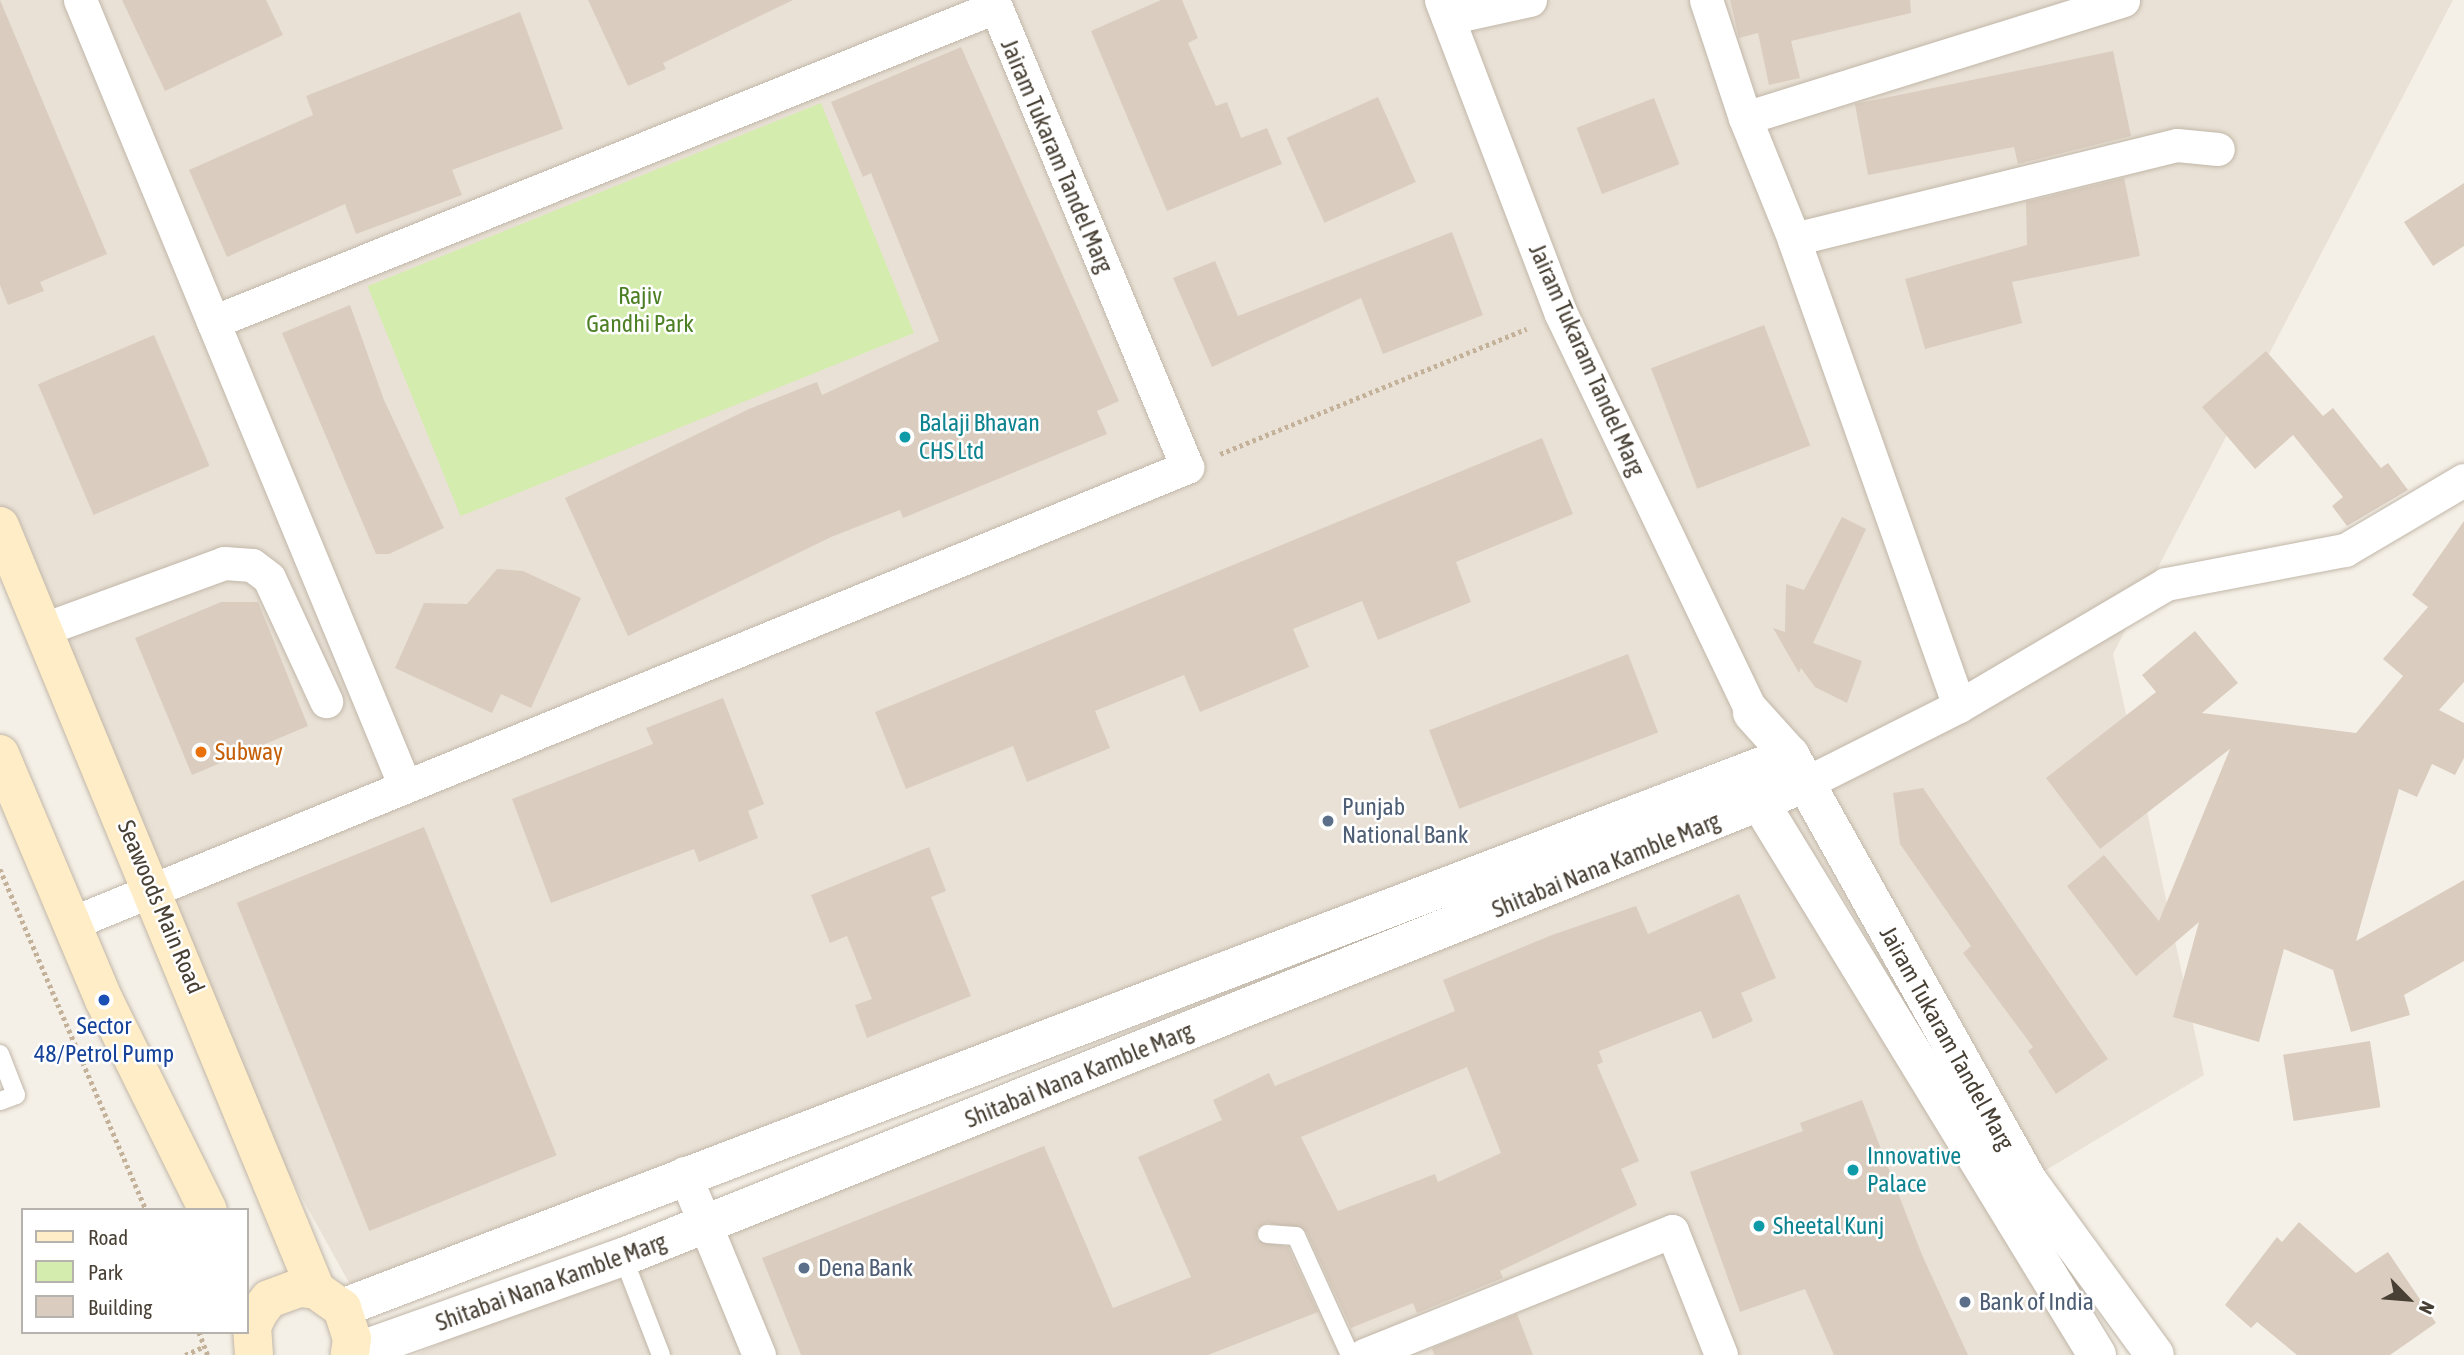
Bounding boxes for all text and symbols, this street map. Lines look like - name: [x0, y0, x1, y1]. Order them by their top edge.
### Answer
- street label: Jairam Tukaram Tandel Marg: [995, 35, 1119, 277]
- street label: Jairam Tukaram Tandel Marg: [1523, 239, 1651, 481]
- park label: Rajiv Gandhi Park: [586, 282, 694, 338]
- place label: Balaji Bhavan CHS Ltd: [919, 409, 1040, 465]
- marker: Balaji Bhavan CHS Ltd: [897, 429, 913, 445]
- place label: Subway: [215, 738, 283, 766]
- marker: Subway: [193, 744, 209, 760]
- place label: Punjab National Bank: [1342, 793, 1468, 849]
- street label: Shitabai Nana Kamble Marg: [1488, 806, 1724, 924]
- marker: Punjab National Bank: [1320, 813, 1336, 829]
- street label: Seawoods Main Road: [112, 816, 210, 998]
- street label: Jairam Tukaram Tandel Marg: [1874, 921, 2020, 1155]
- marker: Sector 48/Petrol Pump: [96, 992, 112, 1008]
- place label: Sector 48/Petrol Pump: [34, 1012, 174, 1068]
- street label: Shitabai Nana Kamble Marg: [961, 1016, 1197, 1134]
- place label: Innovative Palace: [1867, 1142, 1961, 1198]
- marker: Innovative Palace: [1845, 1162, 1861, 1178]
- legend: [21, 1208, 248, 1334]
- place label: Sheetal Kunj: [1773, 1212, 1884, 1240]
- marker: Sheetal Kunj: [1751, 1218, 1767, 1234]
- text: Road: [88, 1225, 128, 1249]
- street label: Shitabai Nana Kamble Marg: [432, 1227, 670, 1337]
- place label: Dena Bank: [818, 1254, 913, 1282]
- text: Park: [88, 1260, 123, 1284]
- marker: Dena Bank: [796, 1260, 812, 1276]
- north arrow: [2373, 1264, 2443, 1334]
- place label: Bank of India: [1979, 1288, 2094, 1316]
- marker: Bank of India: [1957, 1294, 1973, 1310]
- text: Building: [88, 1295, 152, 1319]
- text: N: [2415, 1298, 2439, 1318]

